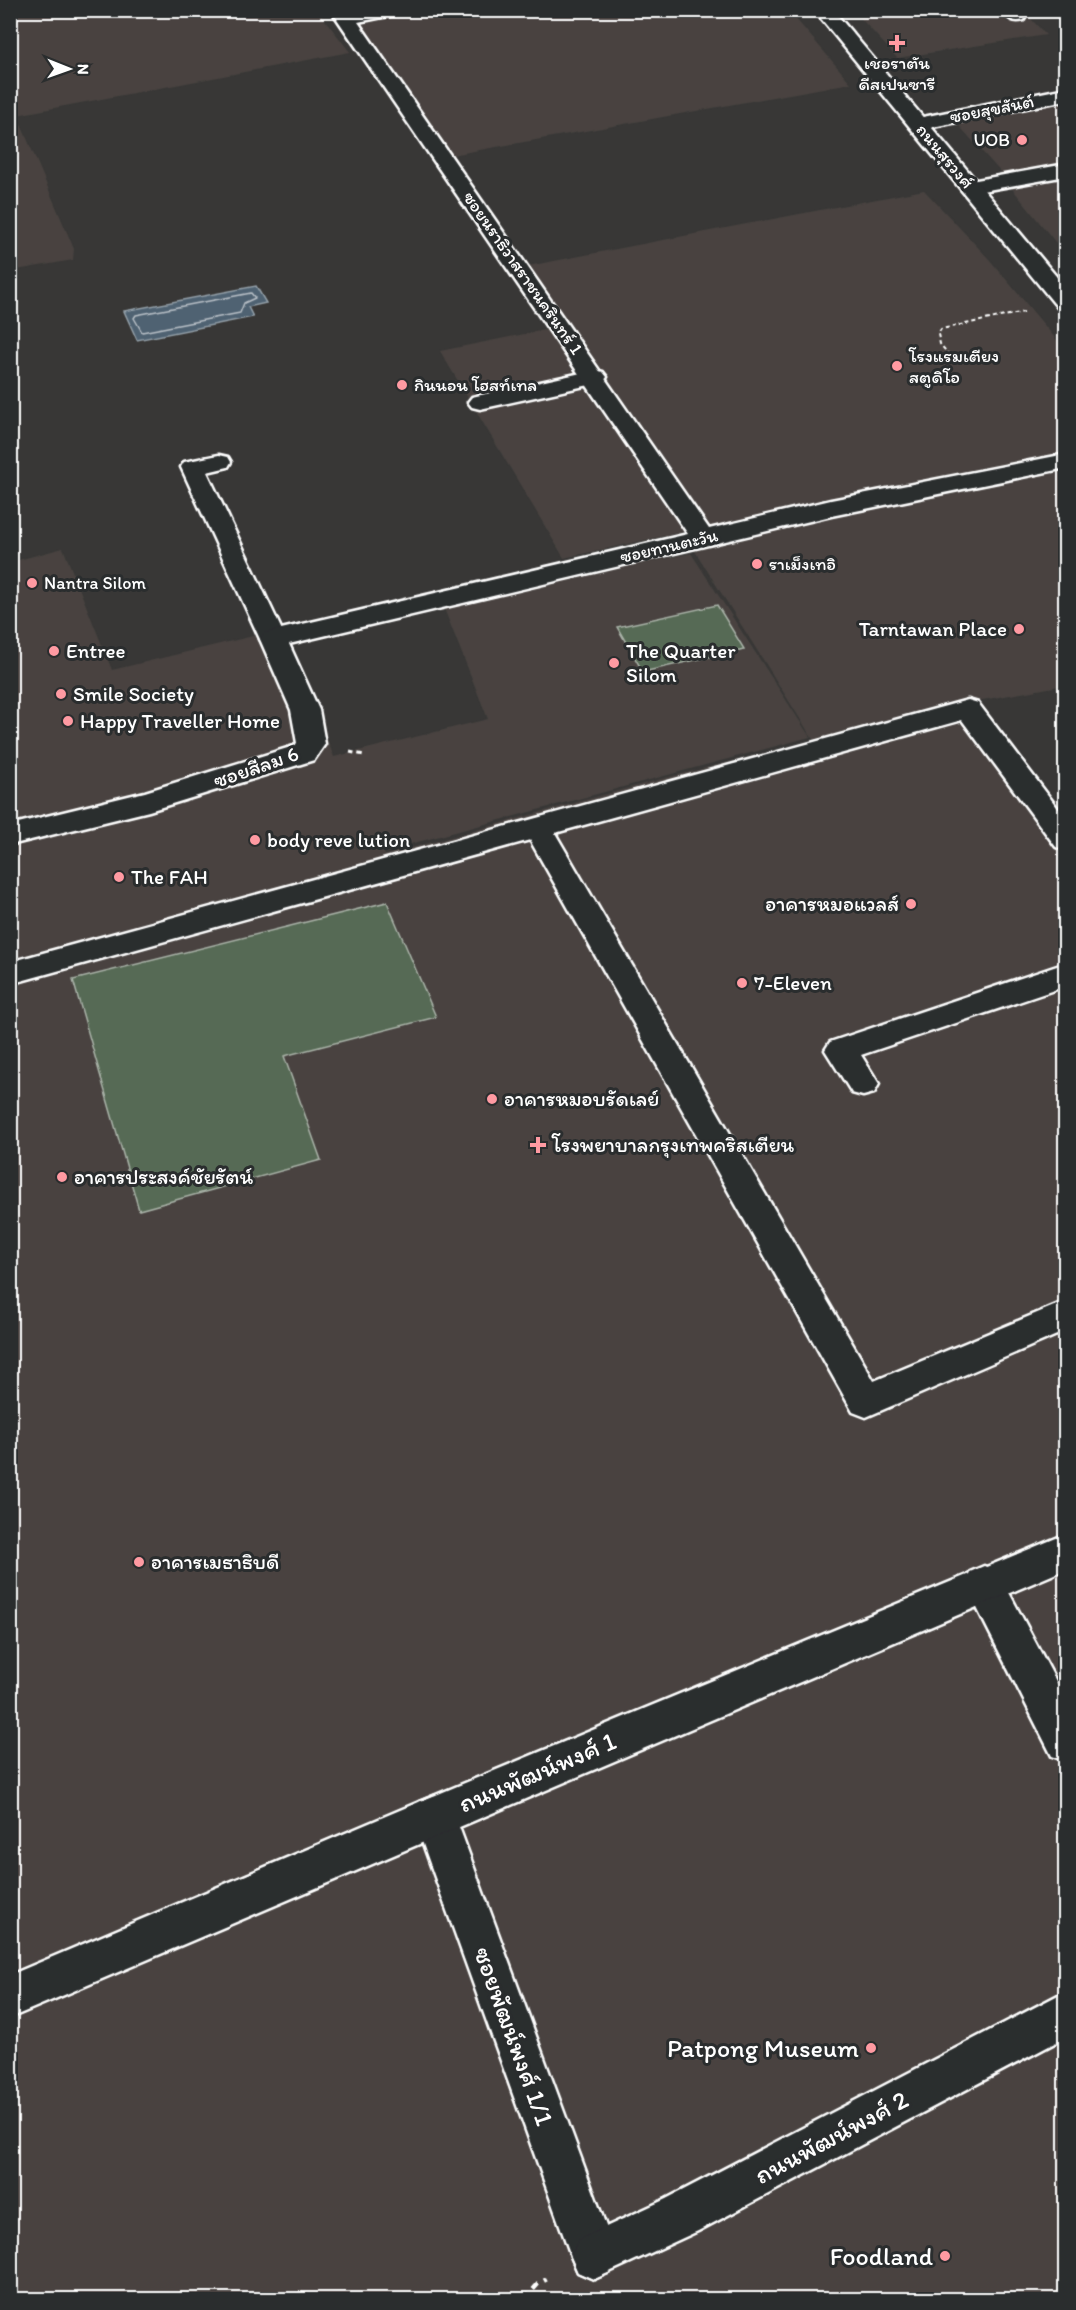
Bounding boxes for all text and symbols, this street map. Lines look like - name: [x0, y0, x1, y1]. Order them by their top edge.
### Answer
- marker: เชอราตัน ดีสเปนซารี: [890, 36, 904, 50]
- north arrow: [39, 39, 99, 99]
- place label: เชอราตัน ดีสเปนซารี: [859, 52, 935, 95]
- text: N: [74, 64, 93, 75]
- street label: ซอยสุขสันต์: [948, 90, 1036, 128]
- street label: ถนนสุรวงศ์: [911, 119, 979, 193]
- place label: UOB: [973, 129, 1010, 151]
- marker: UOB: [1015, 133, 1029, 147]
- street label: ซอยนราธิวาสราชนครินทร์ 1: [458, 187, 588, 359]
- place label: โรงแรมเตียง สตูดิโอ: [908, 345, 999, 388]
- marker: โรงแรมเตียง สตูดิโอ: [890, 359, 904, 373]
- place label: กินนอน โฮสท์เทล: [414, 374, 537, 396]
- marker: กินนอน โฮสท์เทล: [395, 378, 409, 392]
- street label: ซอยทานตะวัน: [618, 524, 721, 568]
- place label: ราเม็งเทอิ: [769, 553, 836, 575]
- marker: ราเม็งเทอิ: [750, 557, 764, 571]
- place label: Nantra Silom: [44, 572, 146, 594]
- marker: Nantra Silom: [25, 576, 39, 590]
- place label: Tarntawan Place: [859, 616, 1007, 641]
- marker: Tarntawan Place: [1012, 622, 1026, 636]
- place label: Entree: [66, 638, 126, 663]
- place label: The Quarter Silom: [626, 638, 736, 687]
- marker: Entree: [47, 644, 61, 658]
- marker: The Quarter Silom: [607, 656, 621, 670]
- place label: Smile Society: [73, 681, 194, 706]
- marker: Smile Society: [54, 687, 68, 701]
- place label: Happy Traveller Home: [80, 708, 280, 733]
- marker: Happy Traveller Home: [61, 714, 75, 728]
- street label: ซอยสีลม 6: [210, 740, 302, 793]
- place label: body reve lution: [267, 827, 410, 852]
- marker: body reve lution: [248, 833, 262, 847]
- place label: The FAH: [131, 864, 208, 889]
- marker: The FAH: [112, 870, 126, 884]
- place label: อาคารหมอแวลส์: [765, 891, 899, 916]
- marker: อาคารหมอแวลส์: [904, 897, 918, 911]
- place label: 7-Eleven: [754, 970, 832, 995]
- marker: 7-Eleven: [735, 976, 749, 990]
- place label: อาคารหมอบรัดเลย์: [504, 1086, 659, 1111]
- marker: อาคารหมอบรัดเลย์: [485, 1092, 499, 1106]
- place label: โรงพยาบาลกรุงเทพคริสเตียน: [551, 1132, 794, 1158]
- marker: โรงพยาบาลกรุงเทพคริสเตียน: [529, 1136, 547, 1154]
- place label: อาคารประสงค์ชัยรัตน์: [74, 1164, 253, 1189]
- marker: อาคารประสงค์ชัยรัตน์: [55, 1170, 69, 1184]
- place label: อาคารเมธาธิบดี: [151, 1549, 279, 1574]
- marker: อาคารเมธาธิบดี: [132, 1555, 146, 1569]
- street label: ถนนพัฒน์พงศ์ 1: [453, 1724, 621, 1820]
- street label: ซอยพัฒน์พงศ์ 1/1: [467, 1942, 561, 2130]
- place label: Patpong Museum: [667, 2032, 859, 2064]
- marker: Patpong Museum: [864, 2041, 878, 2055]
- street label: ถนนพัฒน์พงศ์ 2: [749, 2083, 914, 2191]
- place label: Foodland: [830, 2240, 934, 2272]
- marker: Foodland: [938, 2249, 952, 2263]

